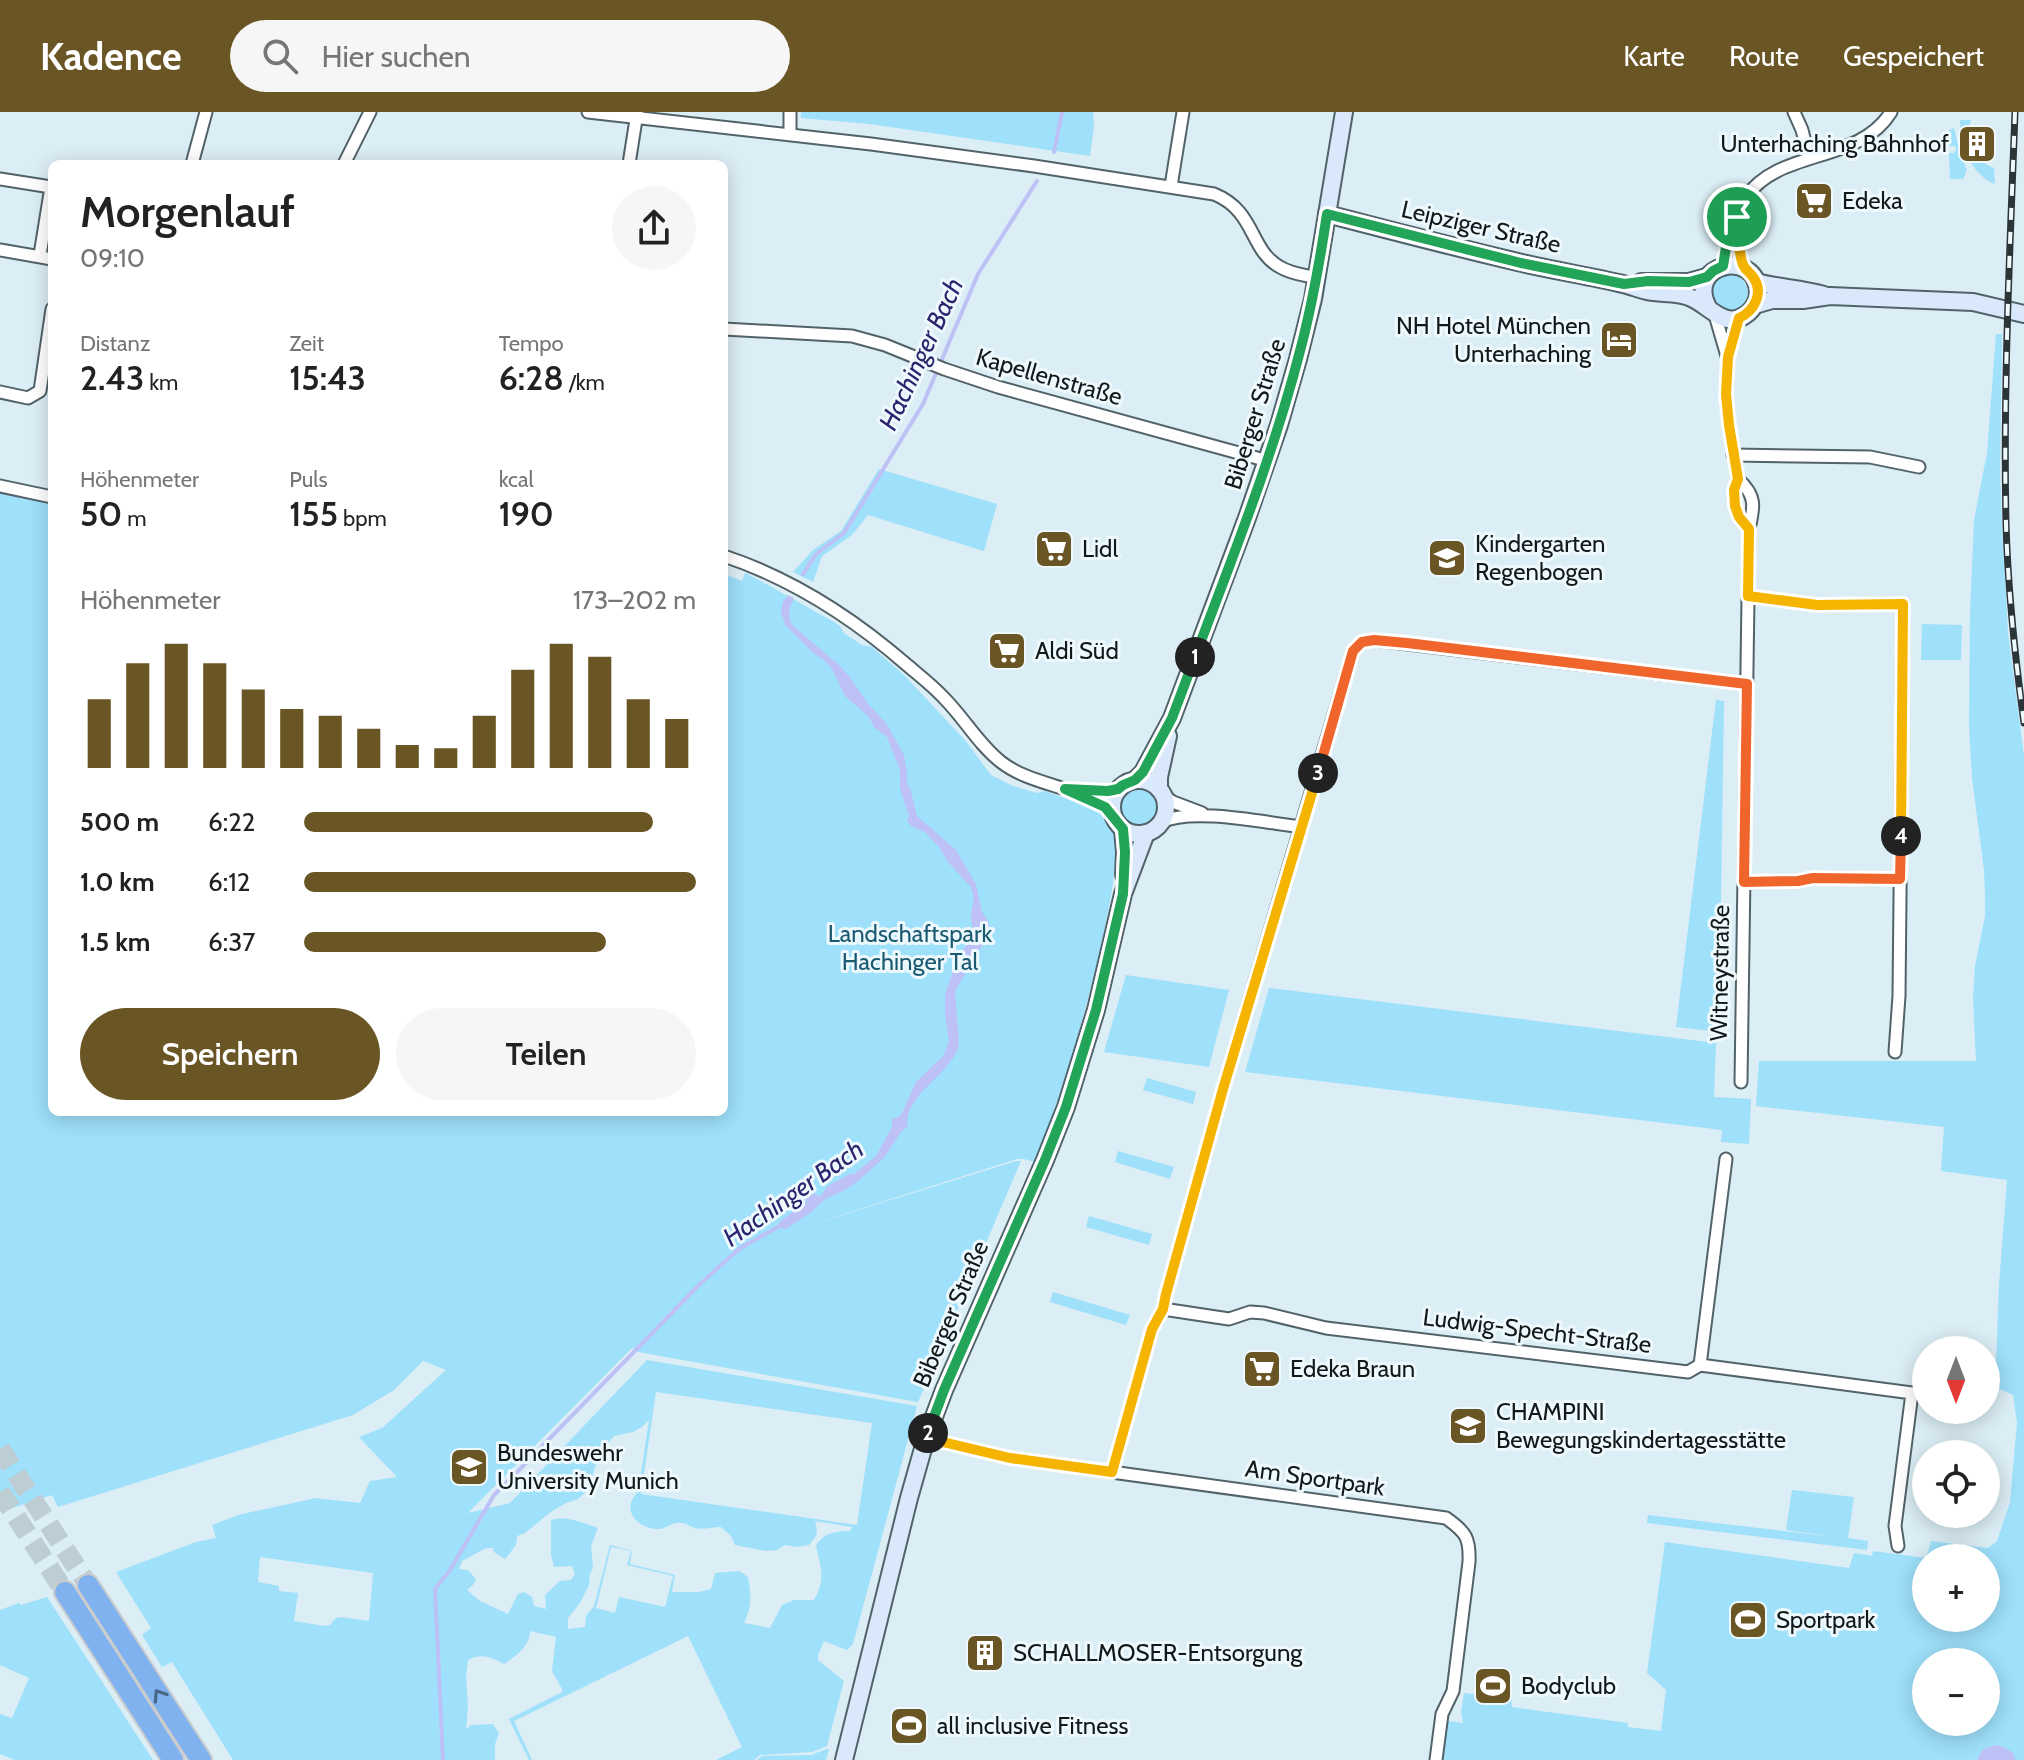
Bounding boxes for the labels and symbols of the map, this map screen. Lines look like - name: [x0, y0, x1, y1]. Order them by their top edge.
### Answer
- building icon: Unterhaching Bahnhof: [1956, 123, 1998, 165]
- place label: Unterhaching Bahnhof: [1720, 129, 1949, 158]
- supermarket icon: Edeka: [1793, 180, 1835, 222]
- pin: [1703, 183, 1771, 251]
- place label: Edeka: [1842, 186, 1903, 215]
- street label: Leipziger Straße: [1399, 194, 1564, 259]
- water label: Hachinger Bach: [872, 273, 970, 435]
- place label: NH Hotel München Unterhaching: [1396, 311, 1592, 368]
- hotel icon: NH Hotel München Unterhaching: [1598, 319, 1640, 361]
- street label: Biberger Straße: [1218, 335, 1291, 493]
- street label: Kapellenstraße: [973, 342, 1126, 411]
- supermarket icon: Lidl: [1033, 528, 1075, 570]
- place label: Kindergarten Regenbogen: [1475, 529, 1605, 586]
- place label: Lidl: [1082, 534, 1118, 563]
- school or university icon: Kindergarten Regenbogen: [1426, 537, 1468, 579]
- supermarket icon: Aldi Süd: [986, 630, 1028, 672]
- place label: Aldi Süd: [1035, 636, 1119, 665]
- pin: 1: [1175, 637, 1215, 677]
- pin: 3: [1298, 753, 1338, 793]
- pin: 4: [1881, 816, 1921, 856]
- street label: Witneystraße: [1704, 905, 1735, 1041]
- park label: Landschaftspark Hachinger Tal: [828, 919, 993, 976]
- water label: Hachinger Bach: [717, 1133, 869, 1253]
- street label: Biberger Straße: [907, 1236, 994, 1391]
- street label: Ludwig-Specht-Straße: [1421, 1302, 1653, 1359]
- north arrow: [1912, 1336, 2000, 1424]
- supermarket icon: Edeka Braun: [1241, 1348, 1283, 1390]
- place label: Edeka Braun: [1290, 1354, 1415, 1383]
- place label: CHAMPINI Bewegungskindertagesstätte: [1496, 1397, 1786, 1454]
- school or university icon: CHAMPINI Bewegungskindertagesstätte: [1447, 1405, 1489, 1447]
- pin: 2: [908, 1413, 948, 1453]
- place label: Bundeswehr University Munich: [497, 1438, 679, 1495]
- school or university icon: Bundeswehr University Munich: [448, 1446, 490, 1488]
- street label: Am Sportpark: [1243, 1453, 1387, 1502]
- sports icon: Sportpark: [1727, 1599, 1769, 1641]
- place label: Sportpark: [1776, 1605, 1876, 1634]
- building icon: SCHALLMOSER-Entsorgung: [964, 1632, 1006, 1674]
- place label: SCHALLMOSER-Entsorgung: [1013, 1638, 1303, 1667]
- sports icon: Bodyclub: [1472, 1665, 1514, 1707]
- place label: Bodyclub: [1521, 1671, 1616, 1700]
- one-way arrow: [154, 1689, 169, 1703]
- sports icon: all inclusive Fitness: [888, 1705, 930, 1747]
- place label: all inclusive Fitness: [937, 1711, 1128, 1740]

